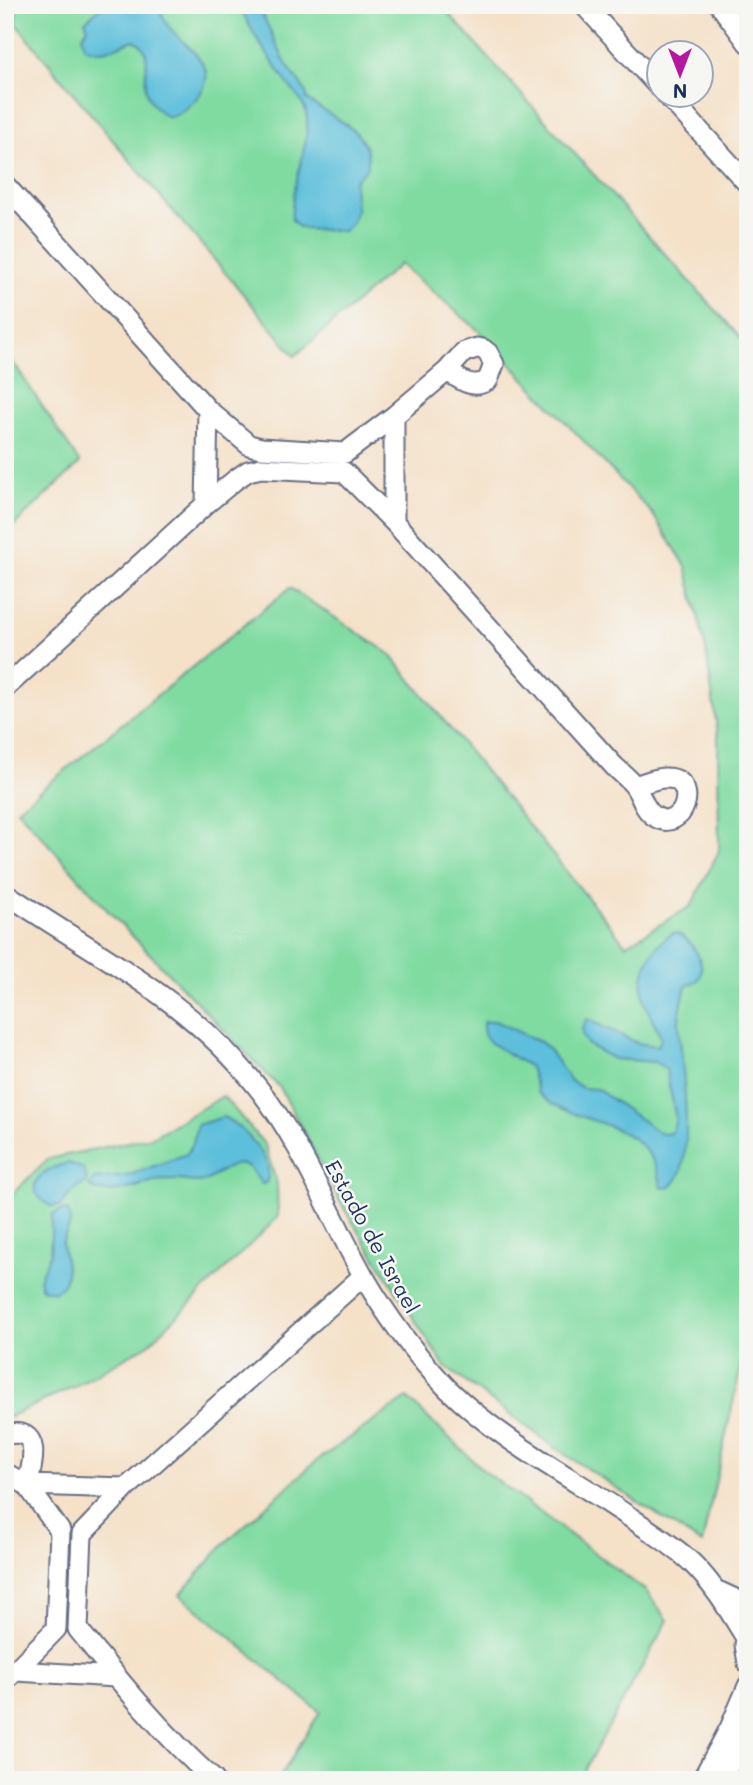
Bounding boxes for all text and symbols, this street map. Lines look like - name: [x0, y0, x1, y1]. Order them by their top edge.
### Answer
- north arrow: [644, 38, 714, 108]
- text: N: [673, 79, 687, 104]
- street label: Estado de Israel: [320, 1155, 427, 1318]

